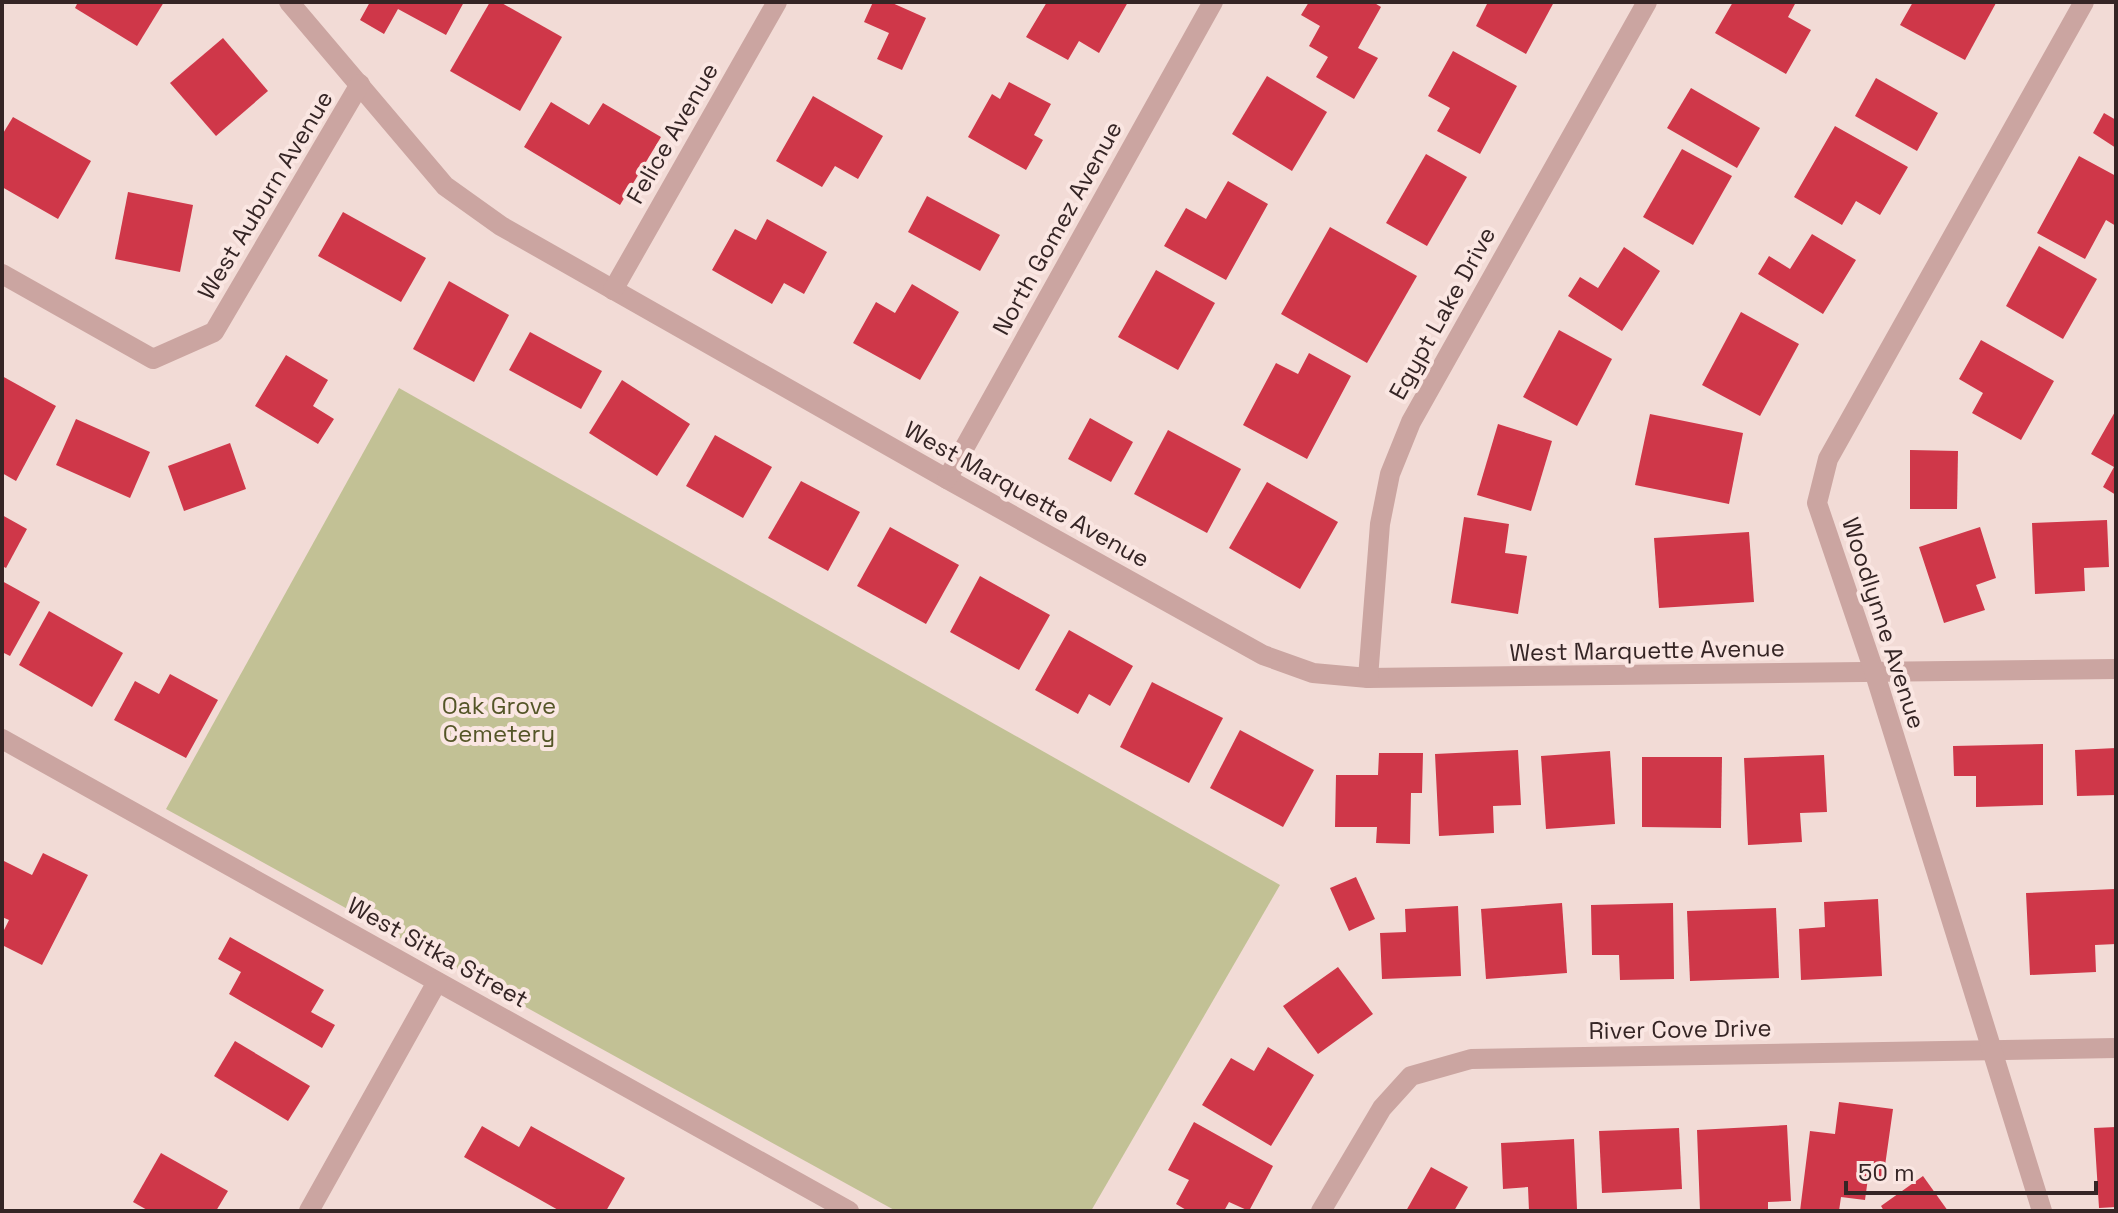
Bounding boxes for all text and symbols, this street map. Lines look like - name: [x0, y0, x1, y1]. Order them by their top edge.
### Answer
- street label: Felice Avenue: [619, 57, 725, 209]
- street label: West Auburn Avenue: [190, 85, 340, 305]
- street label: North Gomez Avenue: [985, 116, 1129, 340]
- street label: Egypt Lake Drive: [1382, 221, 1502, 405]
- street label: West Marquette Avenue: [899, 414, 1155, 574]
- street label: Woodlynne Avenue: [1835, 513, 1933, 733]
- street label: West Marquette Avenue: [1509, 632, 1785, 668]
- park label: Oak Grove Cemetery: [442, 690, 556, 749]
- street label: West Sitka Street: [342, 889, 534, 1015]
- street label: River Cove Drive: [1588, 1012, 1772, 1046]
- scale bar: [1846, 1145, 2096, 1195]
- text: 50 m: [1858, 1157, 1915, 1188]

